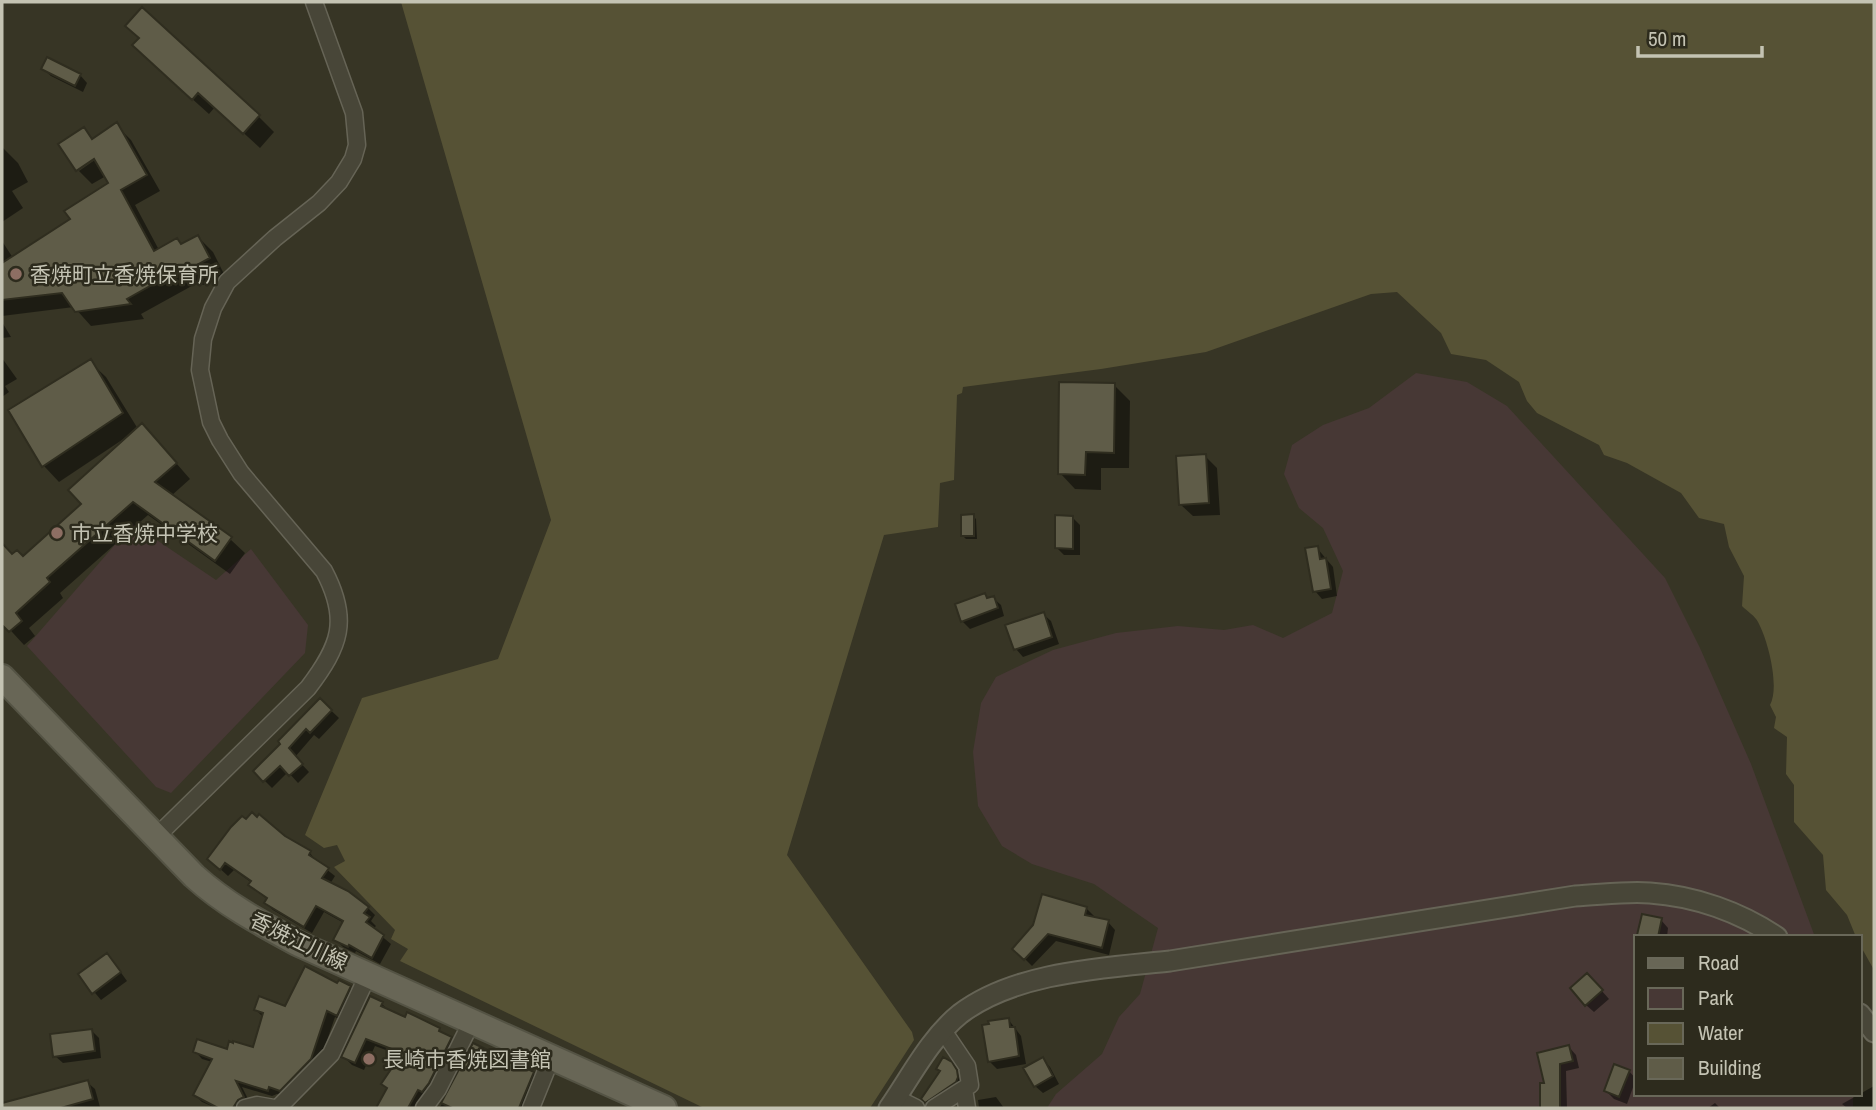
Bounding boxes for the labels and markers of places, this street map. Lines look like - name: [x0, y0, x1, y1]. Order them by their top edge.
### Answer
- place label: 香焼町立香焼保育所: [30, 260, 219, 289]
- marker: 香焼町立香焼保育所: [8, 266, 24, 282]
- place label: 市立香焼中学校: [71, 519, 218, 548]
- marker: 市立香焼中学校: [49, 525, 65, 541]
- place label: 長崎市香焼図書館: [383, 1045, 551, 1074]
- marker: 長崎市香焼図書館: [361, 1051, 377, 1067]

